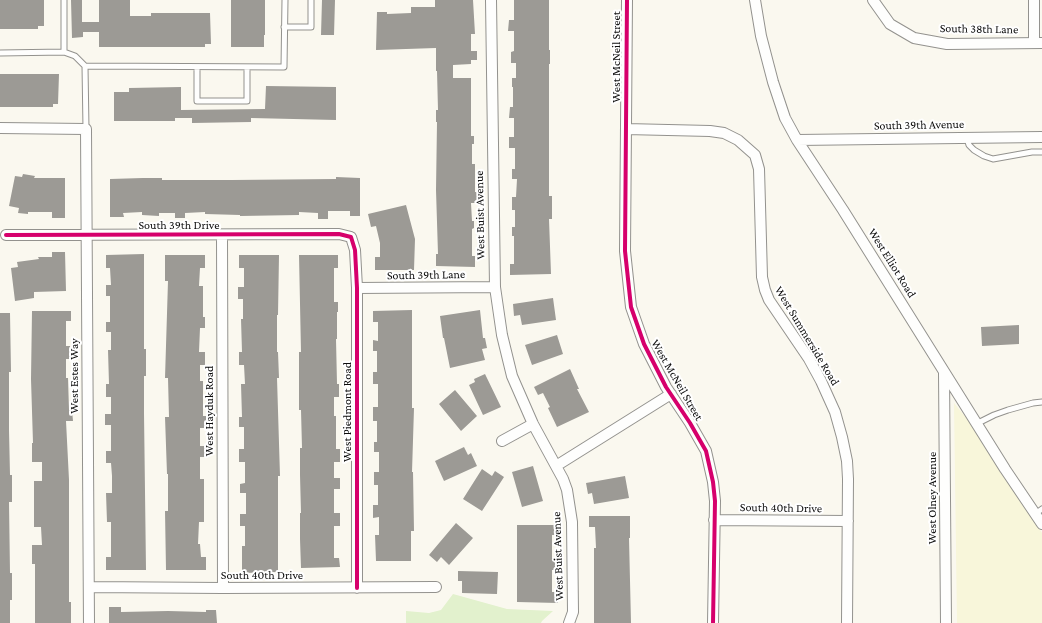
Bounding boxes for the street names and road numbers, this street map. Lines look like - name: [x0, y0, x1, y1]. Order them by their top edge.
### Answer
- street label: West McNeil Street: [609, 11, 623, 103]
- street label: South 38th Lane: [940, 21, 1018, 37]
- street label: South 39th Avenue: [874, 117, 964, 133]
- street label: West Buist Avenue: [472, 170, 488, 260]
- street label: South 39th Drive: [138, 218, 220, 232]
- street label: West Elliot Road: [865, 226, 919, 300]
- street label: South 39th Lane: [387, 267, 465, 283]
- street label: West Summerside Road: [772, 284, 842, 388]
- street label: West McNeil Street: [648, 337, 706, 423]
- street label: West Estes Way: [67, 338, 81, 414]
- street label: West Piedmont Road: [340, 362, 354, 462]
- street label: West Hayduk Road: [202, 366, 216, 456]
- street label: West Olney Avenue: [925, 452, 939, 544]
- street label: South 40th Drive: [740, 500, 822, 516]
- street label: West Buist Avenue: [549, 511, 567, 601]
- street label: South 40th Drive: [221, 568, 303, 582]

